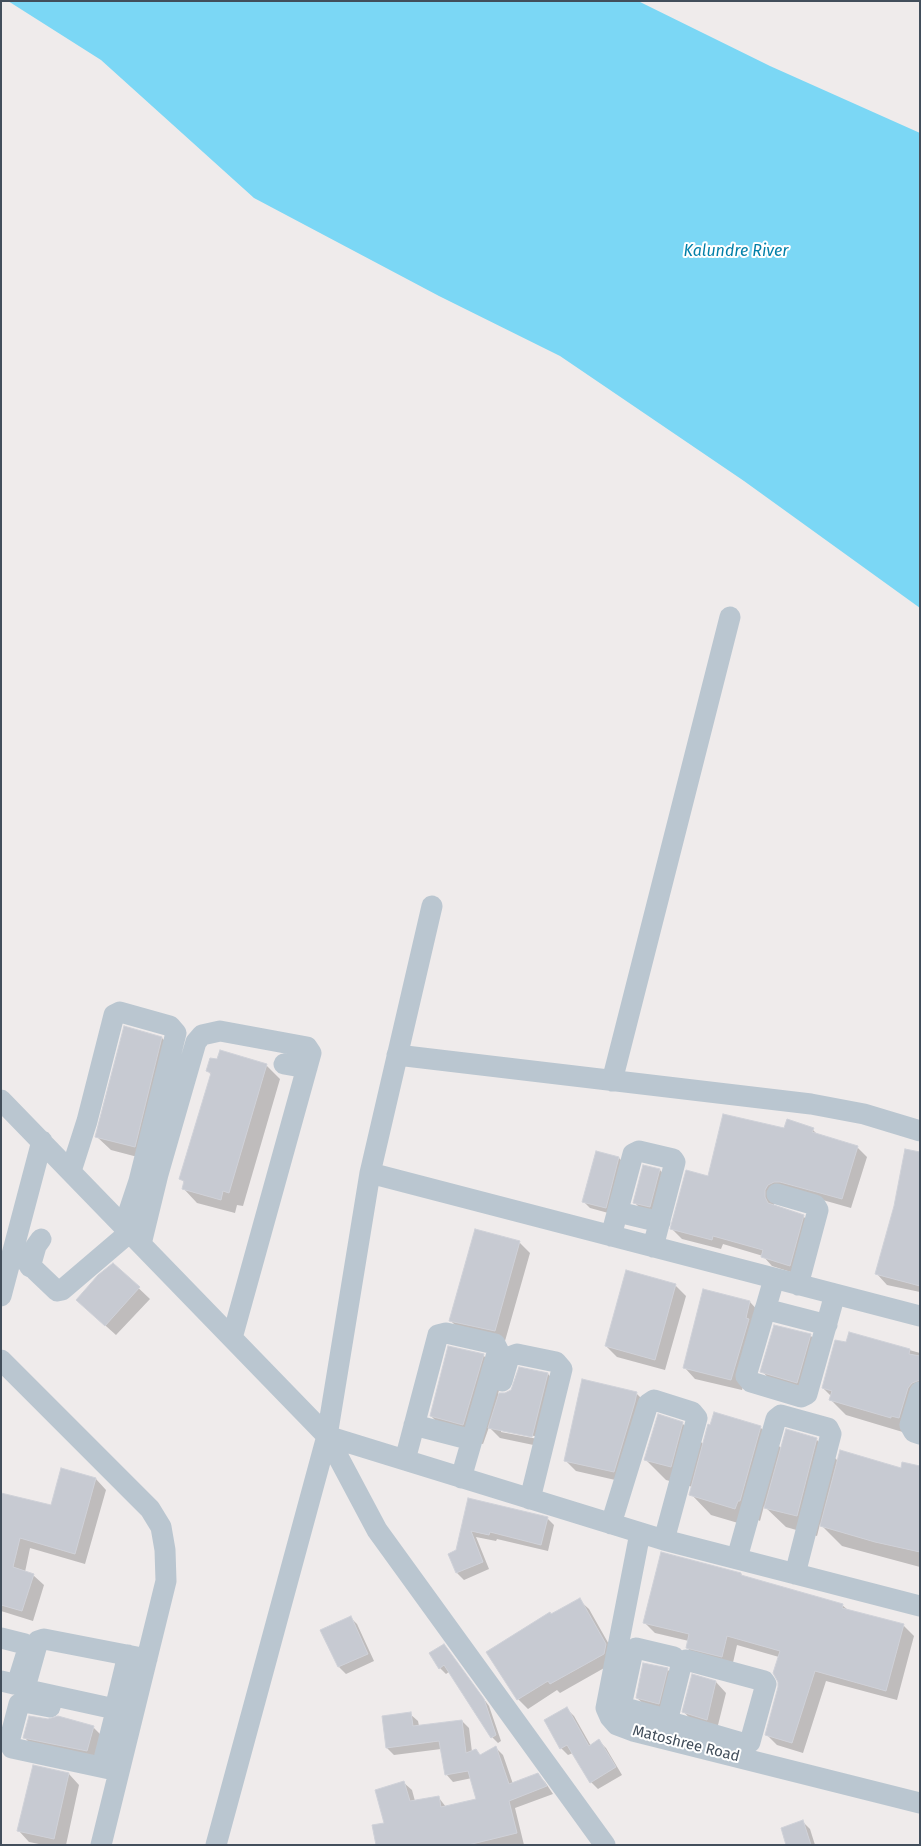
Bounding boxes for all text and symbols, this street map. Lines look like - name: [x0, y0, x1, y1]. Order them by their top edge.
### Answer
- water label: Kalundre River: [684, 242, 788, 262]
- street label: Matoshree Road: [631, 1722, 741, 1766]

